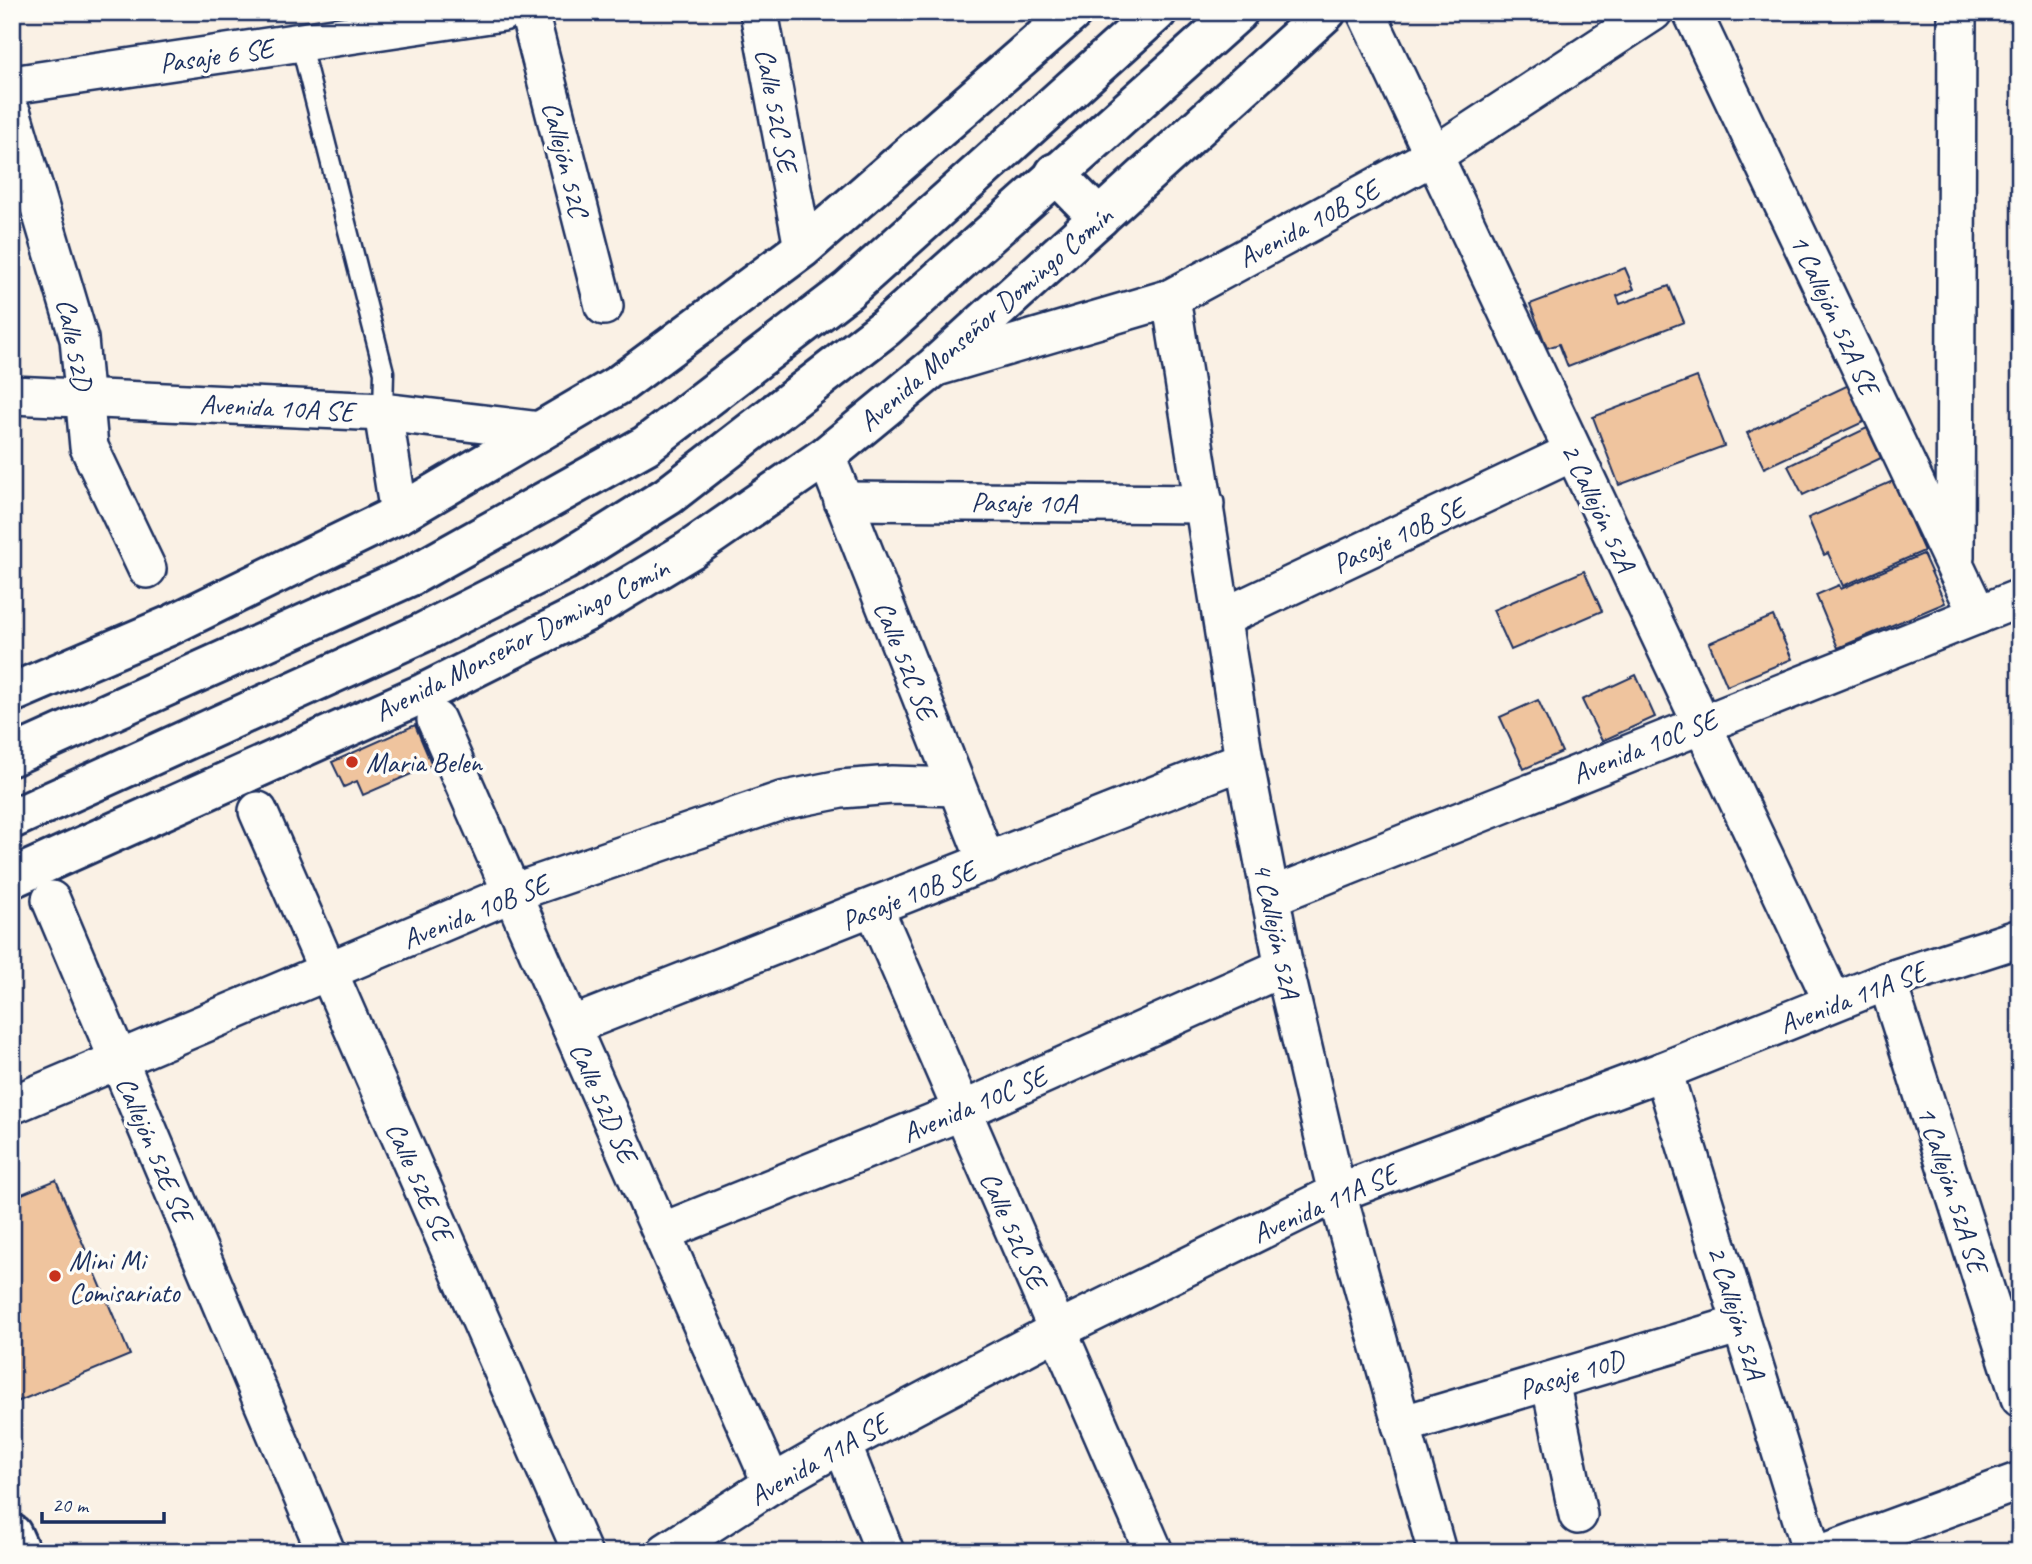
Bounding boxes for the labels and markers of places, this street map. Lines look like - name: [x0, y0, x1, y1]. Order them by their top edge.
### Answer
- place label: Maria Belen: [366, 745, 483, 780]
- marker: Maria Belen: [344, 754, 360, 770]
- place label: Mini Mi Comisariato: [69, 1243, 182, 1310]
- marker: Mini Mi Comisariato: [47, 1268, 63, 1284]

